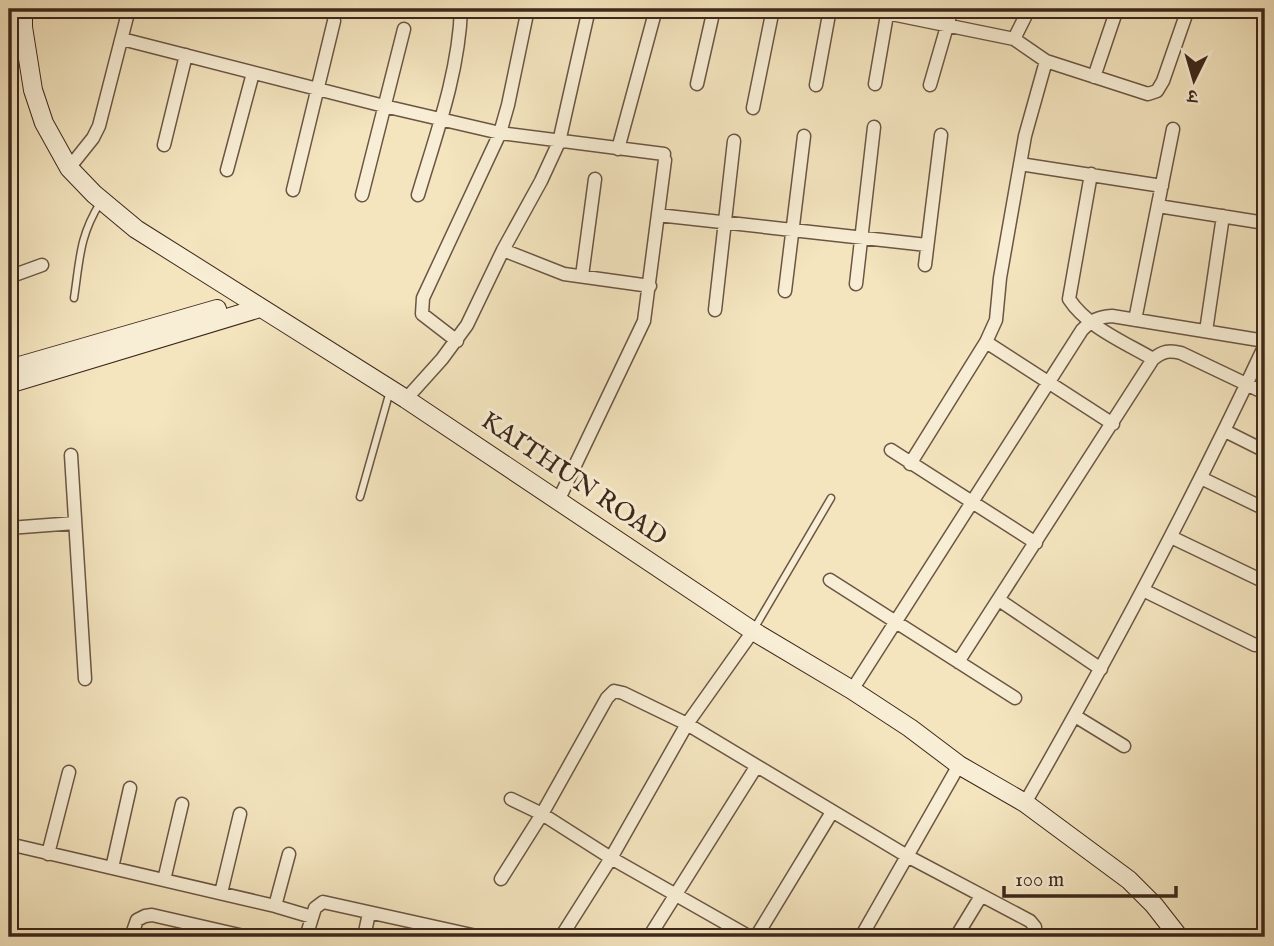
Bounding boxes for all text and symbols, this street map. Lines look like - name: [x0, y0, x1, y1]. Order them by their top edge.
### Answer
- north arrow: [1158, 46, 1228, 116]
- text: उ: [1186, 82, 1201, 107]
- street label: KAITHUN ROAD: [475, 404, 673, 554]
- scale bar: [1004, 855, 1176, 899]
- text: 100 m: [1015, 867, 1064, 894]

